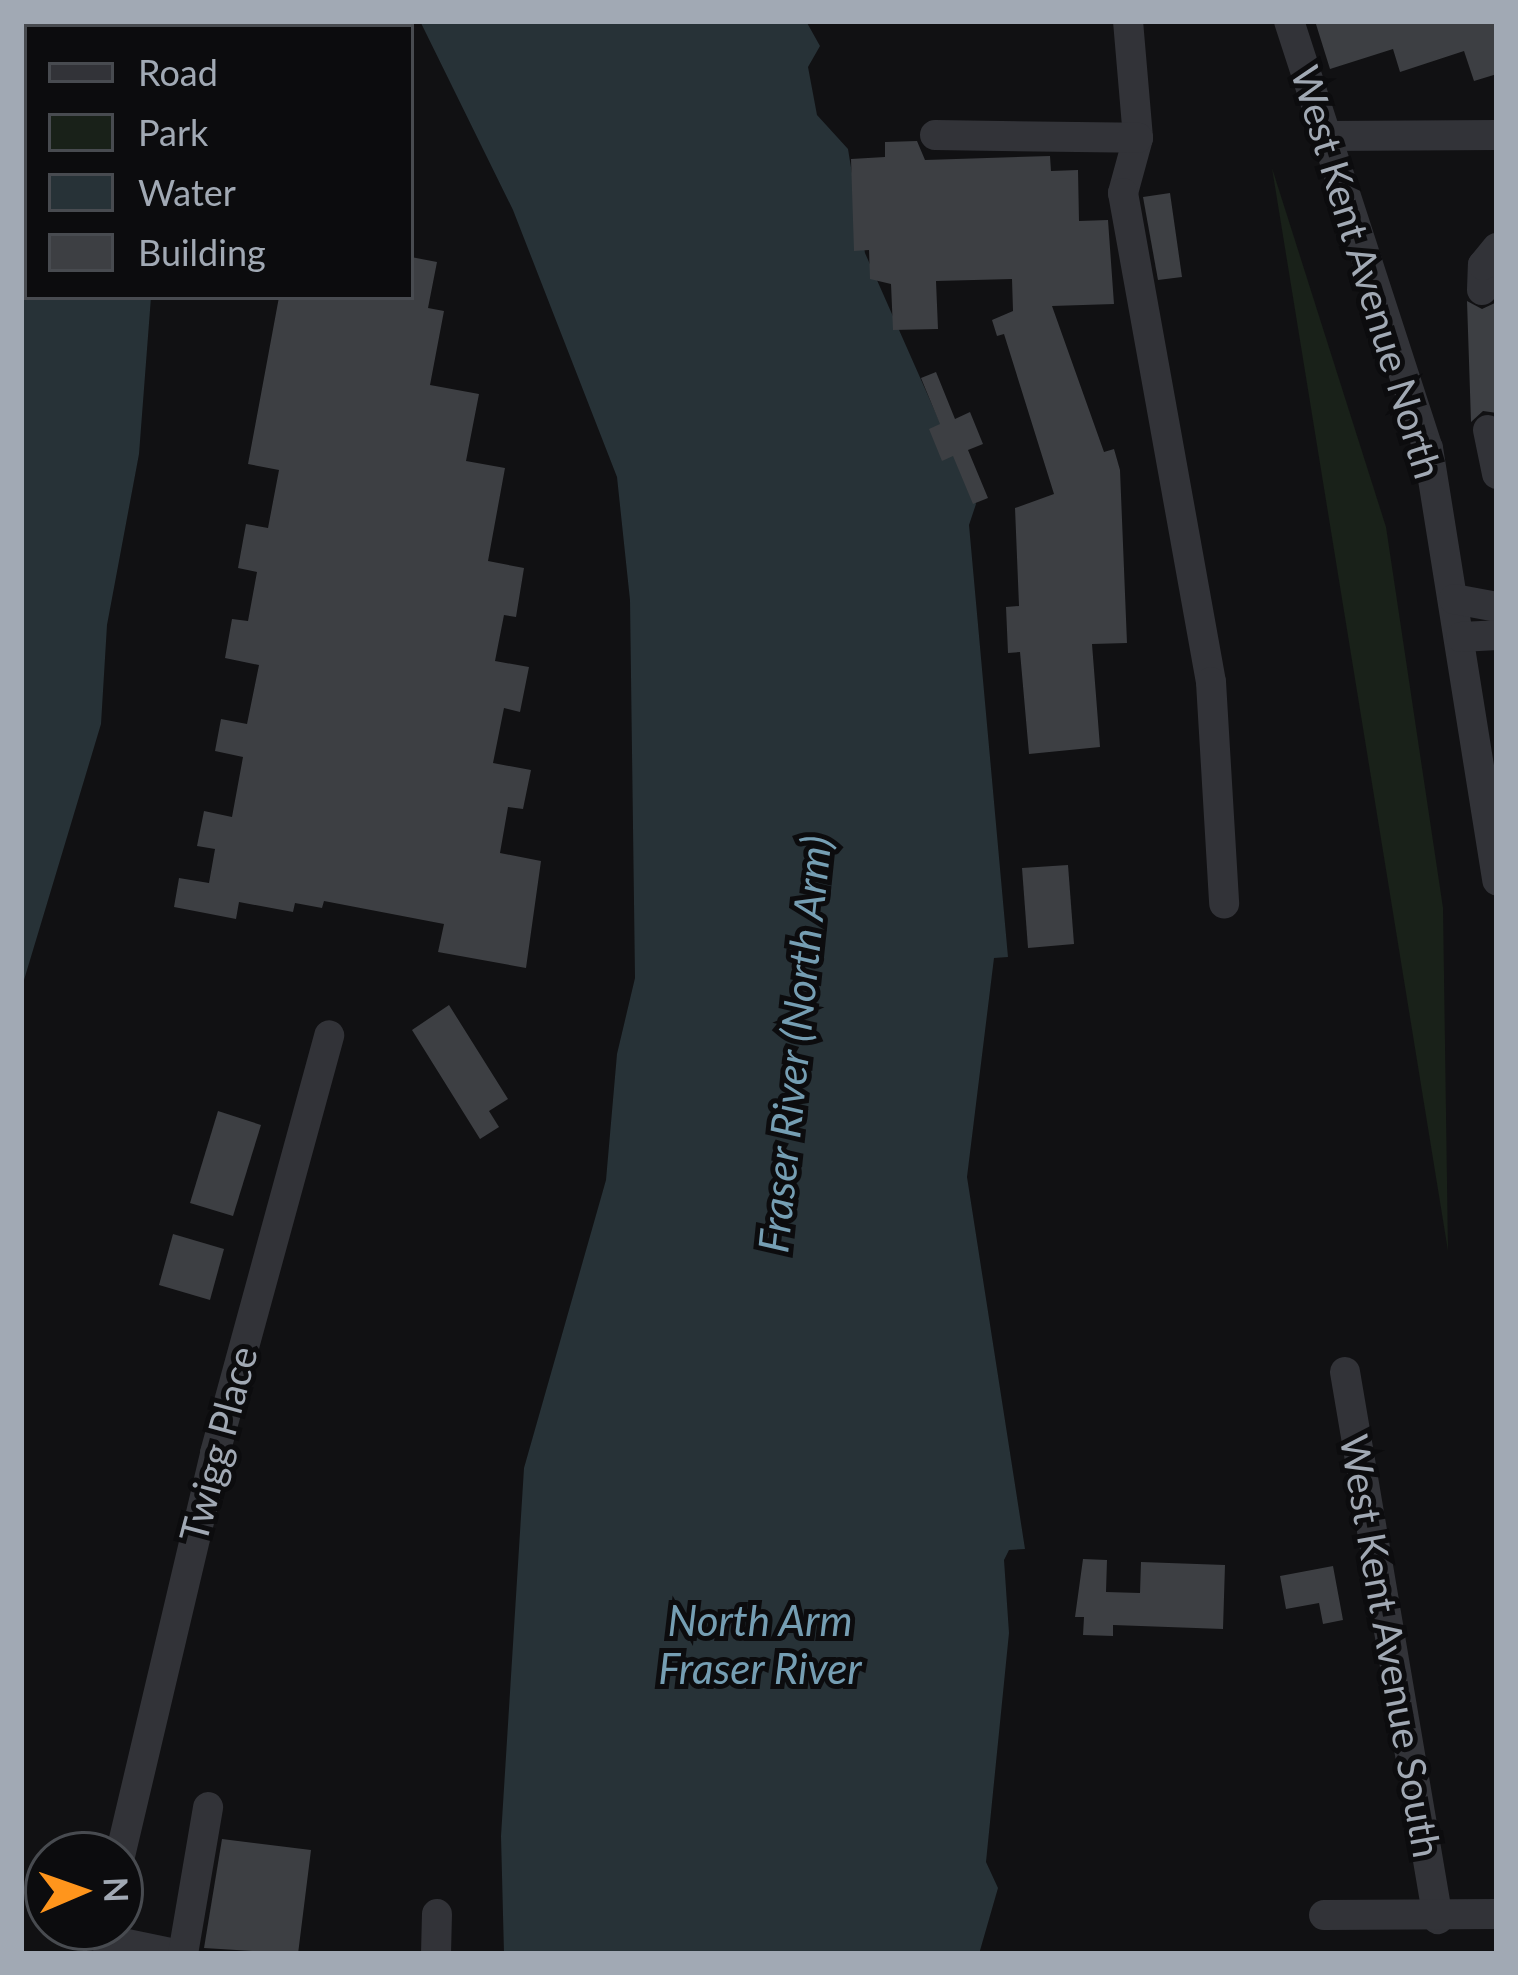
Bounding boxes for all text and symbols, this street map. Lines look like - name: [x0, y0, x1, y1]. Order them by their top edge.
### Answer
- legend: [24, 24, 414, 300]
- text: Road: [138, 50, 218, 94]
- street label: West Kent Avenue North: [1282, 59, 1452, 485]
- text: Park: [138, 110, 208, 154]
- text: Water: [138, 170, 236, 214]
- text: Building: [138, 230, 266, 274]
- water label: Fraser River (North Arm): [747, 832, 841, 1256]
- street label: Twigg Place: [169, 1341, 267, 1547]
- street label: West Kent Avenue South: [1331, 1430, 1451, 1862]
- water label: North Arm Fraser River: [658, 1595, 862, 1694]
- north arrow: [24, 1831, 144, 1951]
- text: N: [97, 1876, 137, 1903]

